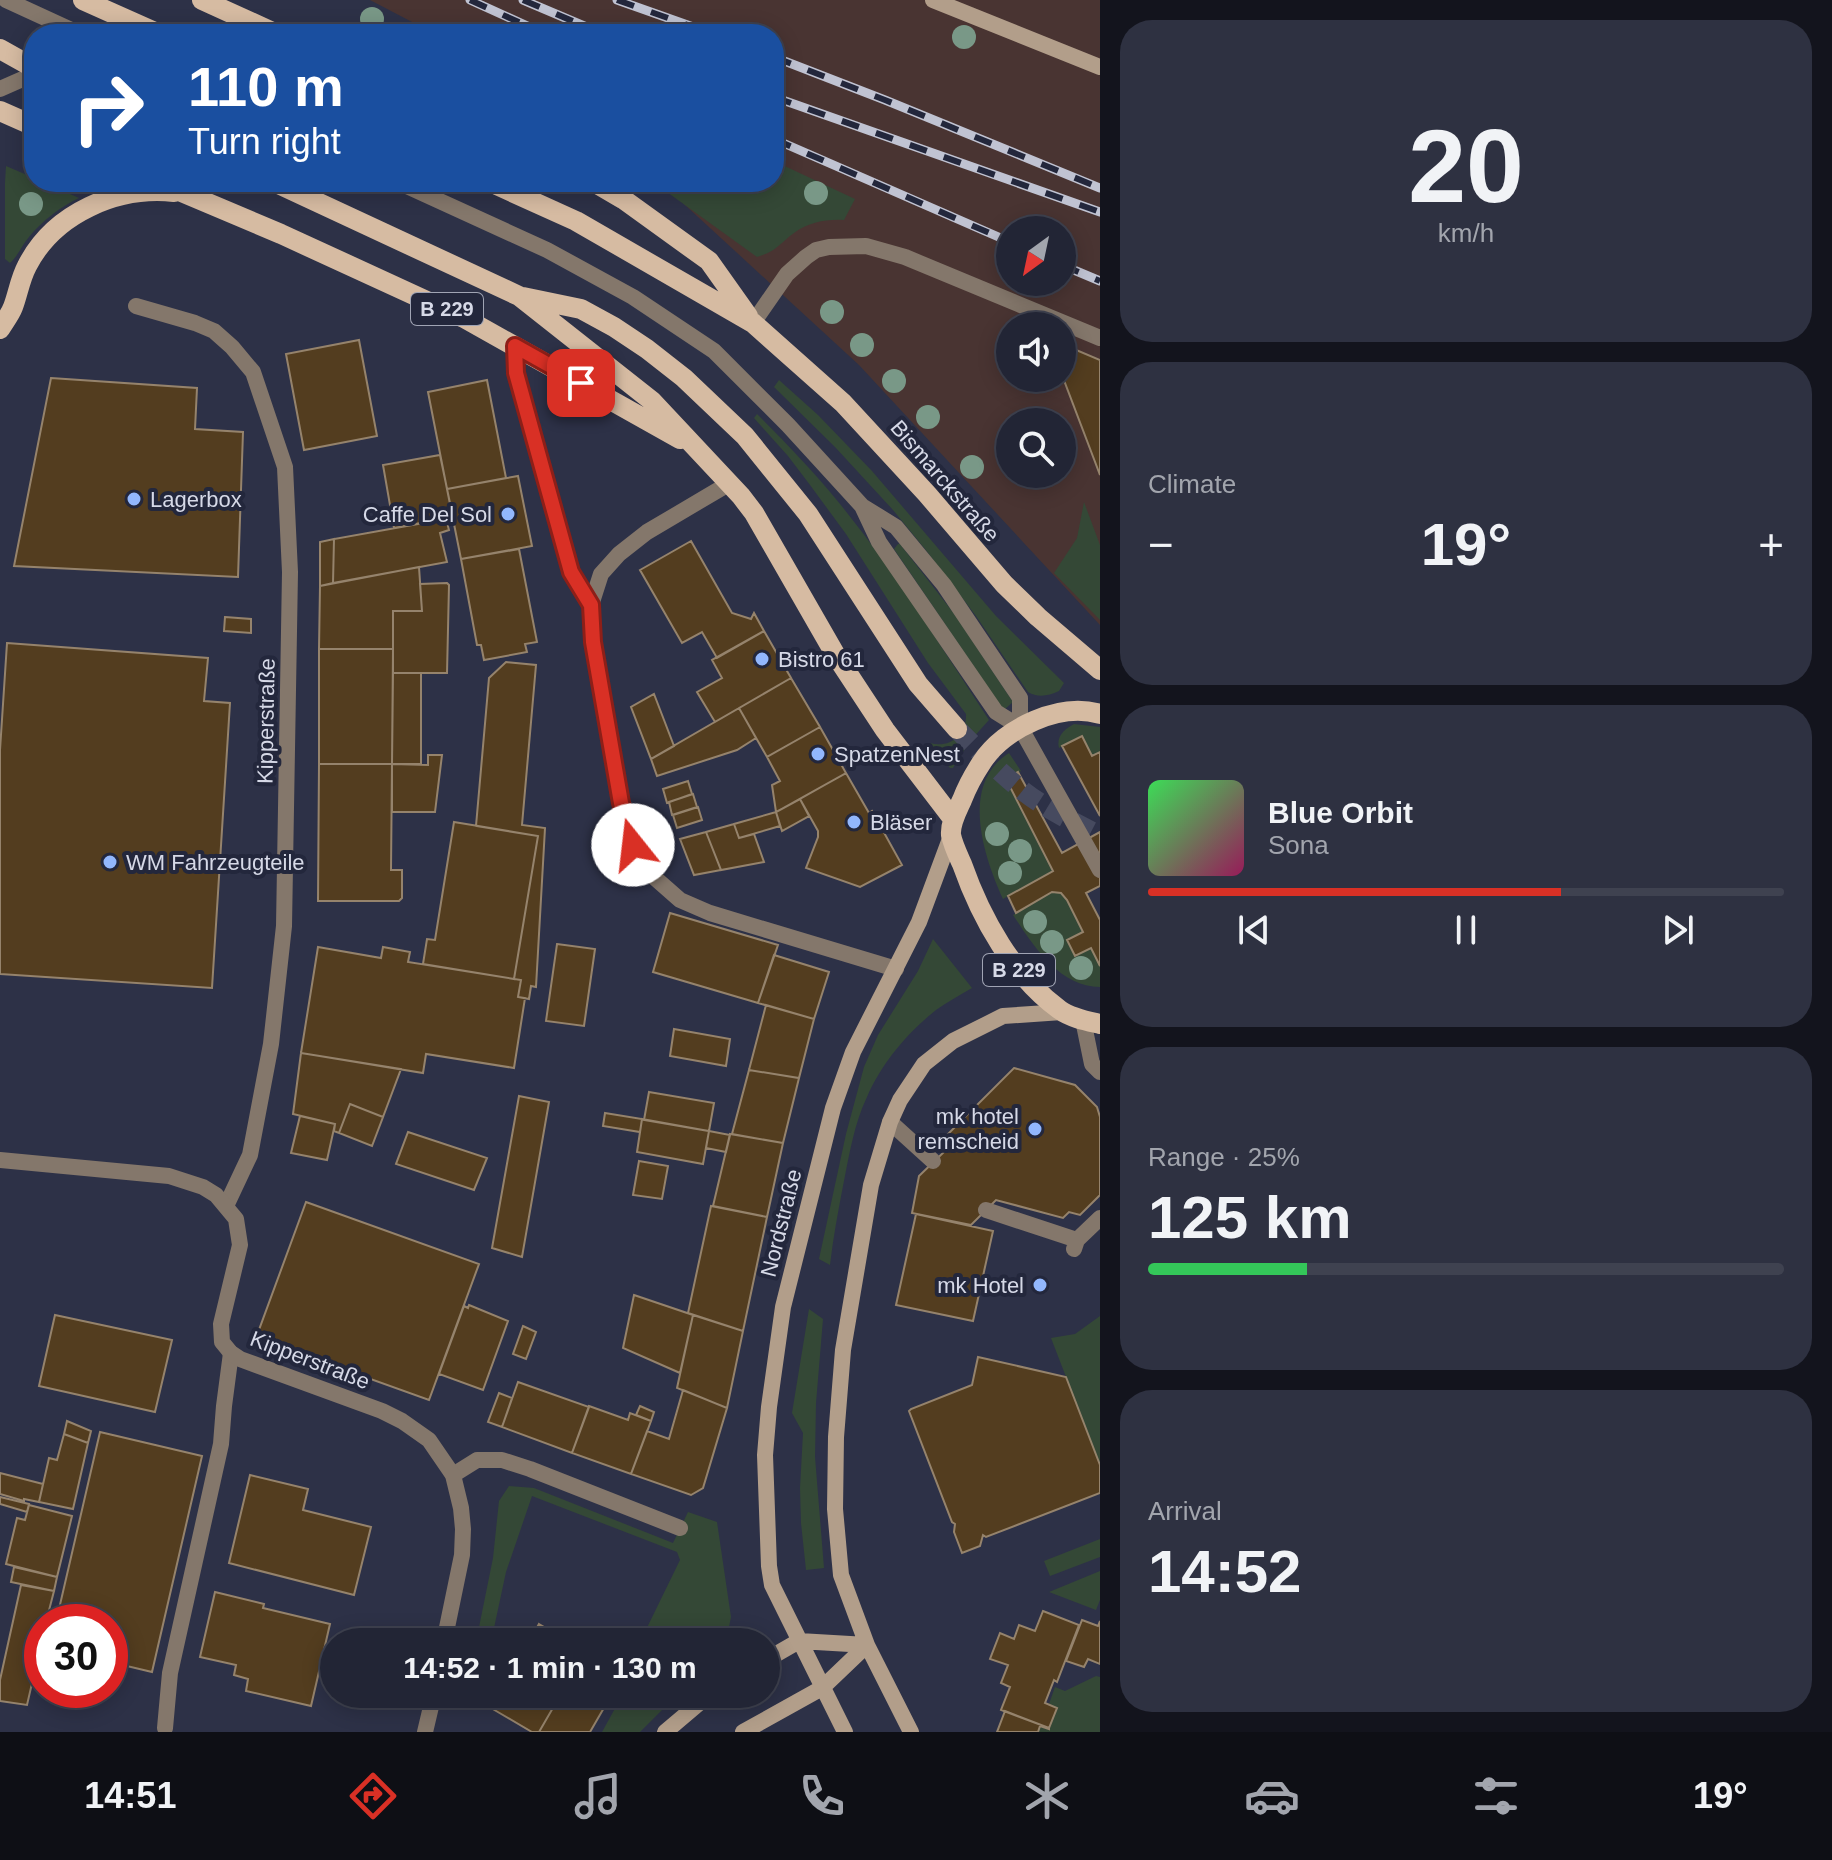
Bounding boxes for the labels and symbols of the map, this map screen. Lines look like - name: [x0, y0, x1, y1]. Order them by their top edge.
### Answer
- north arrow: [996, 216, 1076, 296]
- road number: B 229: [411, 293, 483, 325]
- pin: [547, 349, 615, 417]
- street label: Bismarckstraße: [885, 415, 1005, 547]
- place label: Lagerbox: [150, 487, 242, 512]
- marker: Lagerbox: [125, 490, 143, 508]
- place label: Caffe Del Sol: [363, 502, 492, 527]
- marker: Caffe Del Sol: [499, 505, 517, 523]
- place label: Bistro 61: [778, 647, 865, 672]
- marker: Bistro 61: [753, 650, 771, 668]
- street label: Kipperstraße: [252, 658, 280, 784]
- place label: SpatzenNest: [834, 742, 960, 767]
- marker: SpatzenNest: [809, 745, 827, 763]
- position arrow: [591, 803, 675, 887]
- place label: Bläser: [870, 810, 932, 835]
- marker: Bläser: [845, 813, 863, 831]
- place label: WM Fahrzeugteile: [126, 850, 305, 875]
- marker: WM Fahrzeugteile: [101, 853, 119, 871]
- road number: B 229: [983, 954, 1055, 986]
- place label: mk hotel remscheid: [918, 1104, 1019, 1154]
- marker: mk hotel remscheid: [1026, 1120, 1044, 1138]
- street label: Nordstraße: [756, 1167, 806, 1279]
- place label: mk Hotel: [937, 1273, 1024, 1298]
- marker: mk Hotel: [1031, 1276, 1049, 1294]
- street label: Kipperstraße: [247, 1326, 373, 1394]
- speed limit sign: 30: [24, 1604, 128, 1708]

